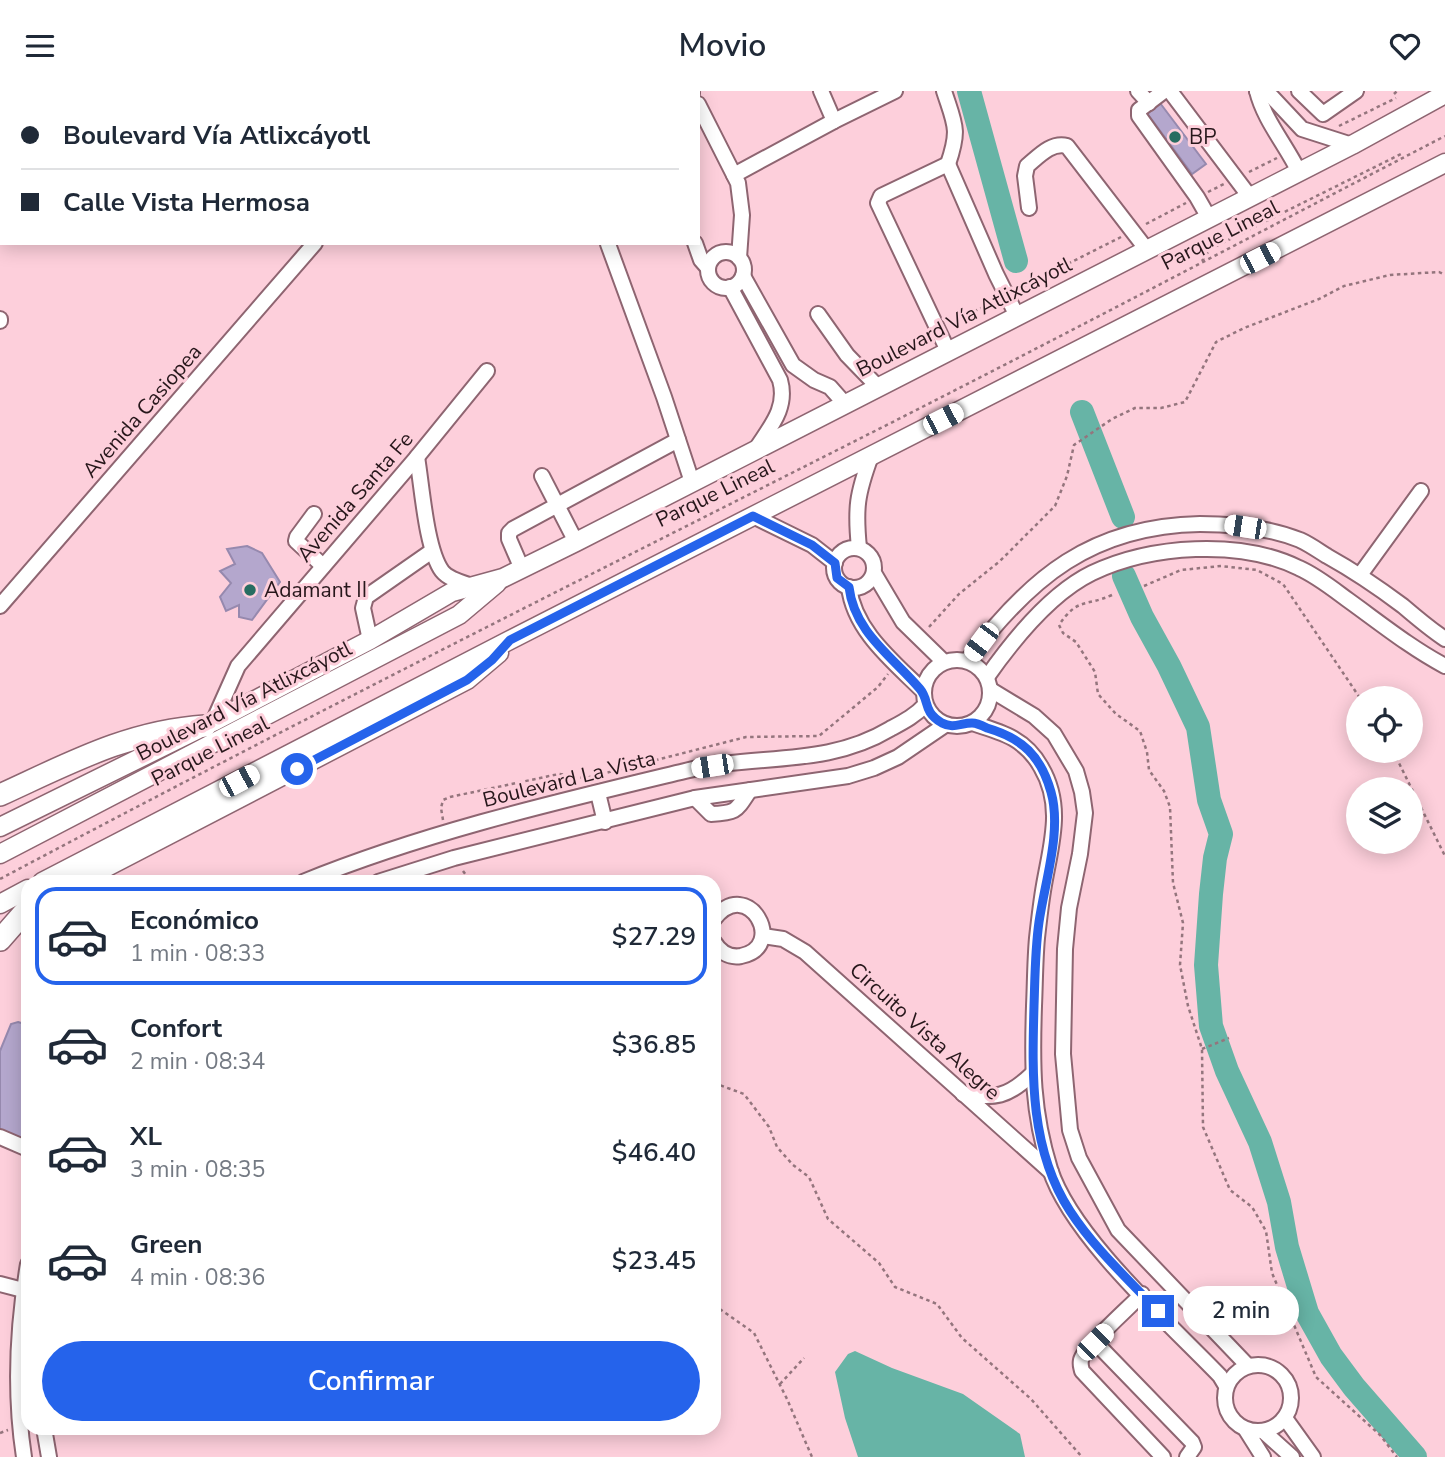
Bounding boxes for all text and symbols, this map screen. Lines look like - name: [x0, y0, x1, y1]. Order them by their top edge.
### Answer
- text: Movio: [679, 24, 766, 67]
- icon: menu: [21, 27, 59, 65]
- icon: heart: [1386, 27, 1424, 65]
- text: Boulevard Vía Atlixcáyotl: [63, 118, 370, 153]
- place label: BP: [1189, 123, 1217, 151]
- marker: BP: [1167, 129, 1183, 145]
- text: Calle Vista Hermosa: [63, 185, 310, 220]
- street label: Parque Lineal: [1156, 193, 1284, 277]
- car: [1237, 239, 1284, 277]
- street label: Boulevard Vía Atlixcáyotl: [852, 250, 1077, 384]
- street label: Avenida Casiopea: [76, 338, 208, 484]
- car: [920, 400, 967, 438]
- street label: Avenida Santa Fe: [291, 426, 419, 568]
- street label: Parque Lineal: [651, 452, 780, 534]
- car: [1223, 513, 1268, 541]
- place label: Adamant II: [264, 576, 367, 604]
- marker: Adamant II: [242, 582, 258, 598]
- car: [960, 619, 1003, 665]
- street label: Boulevard Vía Atlixcáyotl: [132, 634, 357, 768]
- map controls: [1346, 686, 1423, 854]
- button: locate: [1346, 686, 1423, 763]
- street label: Parque Lineal: [146, 709, 274, 793]
- street label: Boulevard La Vista: [480, 744, 658, 814]
- car: [690, 752, 735, 780]
- route start: [281, 753, 313, 785]
- car: [216, 762, 263, 800]
- button: layers: [1346, 777, 1423, 854]
- text: Económico: [130, 903, 259, 938]
- icon: car: [46, 905, 109, 968]
- text: $27.29: [612, 919, 696, 954]
- text: 1 min · 08:33: [130, 938, 265, 969]
- street label: Circuito Vista Alegre: [844, 956, 1006, 1106]
- text: Confort: [130, 1011, 222, 1046]
- icon: car: [46, 1013, 109, 1076]
- text: $36.85: [612, 1027, 696, 1062]
- text: 2 min · 08:34: [130, 1046, 265, 1077]
- text: XL: [130, 1119, 162, 1154]
- icon: car: [46, 1121, 109, 1184]
- text: $46.40: [612, 1135, 696, 1170]
- text: 3 min · 08:35: [130, 1154, 265, 1185]
- text: Green: [130, 1227, 203, 1262]
- icon: car: [46, 1229, 109, 1292]
- text: $23.45: [612, 1243, 696, 1278]
- text: 4 min · 08:36: [130, 1262, 265, 1293]
- callout: 2 min: [1182, 1287, 1298, 1335]
- route end: [1142, 1295, 1174, 1327]
- text: 2 min: [1212, 1295, 1270, 1326]
- car: [1073, 1320, 1118, 1364]
- button: Confirmar: [42, 1341, 700, 1421]

